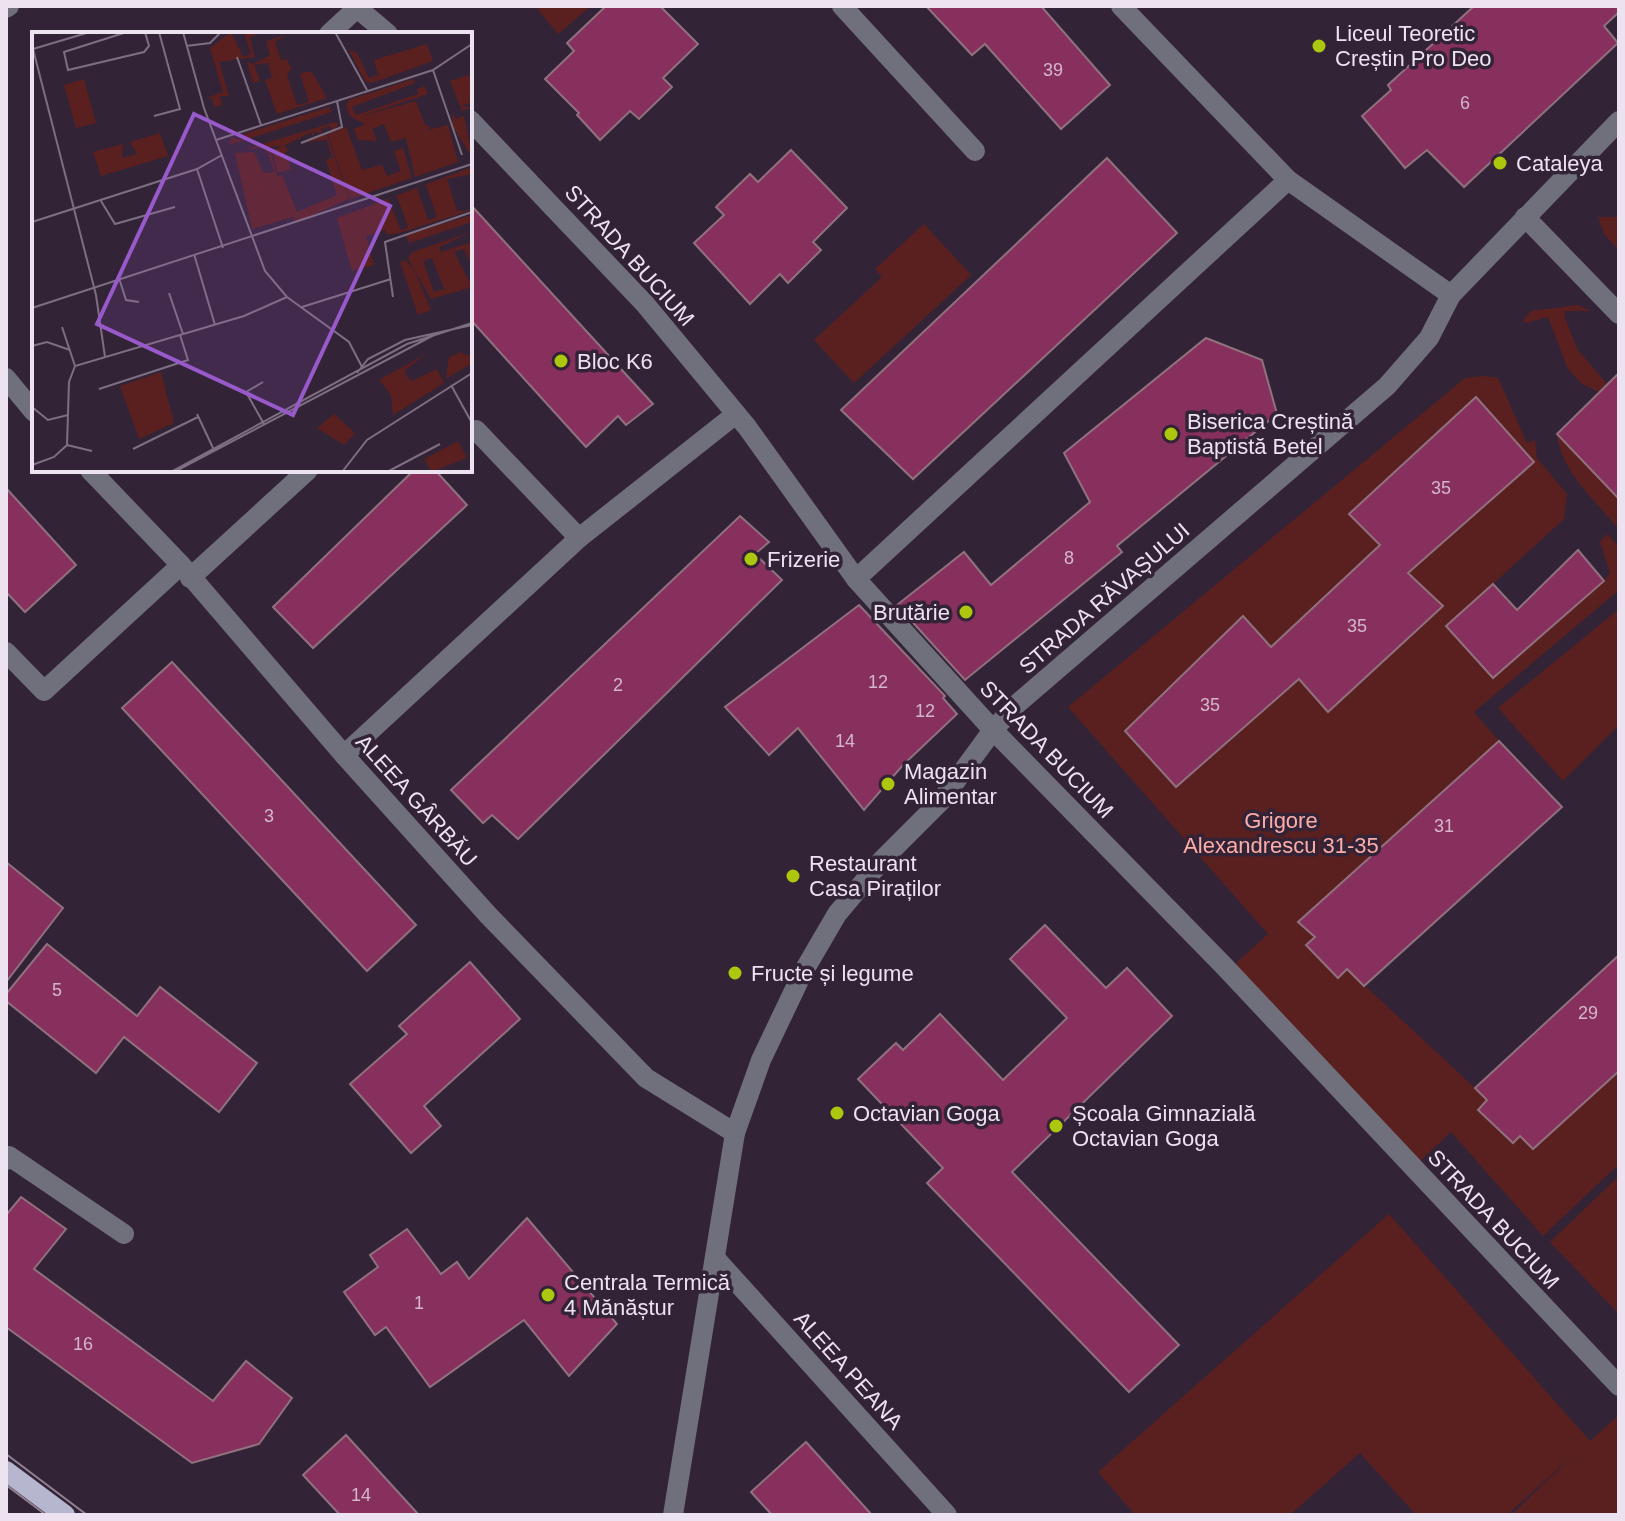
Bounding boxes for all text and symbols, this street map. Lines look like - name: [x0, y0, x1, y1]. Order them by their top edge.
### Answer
- place label: Liceul Teoretic Creștin Pro Deo: [1335, 21, 1492, 71]
- inset map: [32, 32, 472, 472]
- marker: Liceul Teoretic Creștin Pro Deo: [1310, 37, 1328, 55]
- house number: 39: [1043, 60, 1063, 80]
- house number: 6: [1460, 93, 1470, 113]
- place label: Cataleya: [1516, 151, 1604, 176]
- marker: Cataleya: [1491, 154, 1509, 172]
- street label: STRADA BUCIUM: [560, 180, 699, 331]
- place label: Bloc K6: [577, 349, 653, 374]
- marker: Bloc K6: [552, 352, 570, 370]
- place label: Biserica Creștină Baptistă Betel: [1187, 409, 1354, 459]
- marker: Biserica Creștină Baptistă Betel: [1162, 425, 1180, 443]
- house number: 35: [1431, 478, 1451, 498]
- street label: STRADA RĂVAȘULUI: [1014, 518, 1194, 679]
- place label: Frizerie: [767, 547, 840, 572]
- house number: 8: [1064, 548, 1074, 568]
- marker: Frizerie: [742, 550, 760, 568]
- place label: Brutărie: [873, 600, 950, 625]
- marker: Brutărie: [957, 603, 975, 621]
- house number: 35: [1347, 616, 1367, 636]
- house number: 12: [868, 672, 888, 692]
- house number: 2: [613, 675, 623, 695]
- street label: STRADA BUCIUM: [975, 676, 1118, 823]
- house number: 35: [1200, 695, 1220, 715]
- house number: 12: [915, 701, 935, 721]
- street label: ALEEA GÂRBĂU: [351, 729, 482, 871]
- house number: 14: [835, 731, 855, 751]
- place label: Magazin Alimentar: [904, 759, 997, 809]
- marker: Magazin Alimentar: [879, 775, 897, 793]
- house number: 3: [264, 806, 274, 826]
- park label: Grigore Alexandrescu 31-35: [1183, 808, 1379, 858]
- house number: 31: [1434, 816, 1454, 836]
- place label: Restaurant Casa Piraților: [809, 851, 941, 901]
- marker: Restaurant Casa Piraților: [784, 867, 802, 885]
- place label: Fructe și legume: [751, 961, 914, 986]
- marker: Fructe și legume: [726, 964, 744, 982]
- house number: 5: [52, 980, 62, 1000]
- house number: 29: [1578, 1003, 1598, 1023]
- place label: Octavian Goga: [853, 1101, 1001, 1126]
- place label: Școala Gimnazială Octavian Goga: [1072, 1101, 1256, 1151]
- marker: Octavian Goga: [828, 1104, 846, 1122]
- marker: Școala Gimnazială Octavian Goga: [1047, 1117, 1065, 1135]
- street label: STRADA BUCIUM: [1423, 1145, 1564, 1294]
- place label: Centrala Termică 4 Mănăștur: [564, 1270, 731, 1320]
- marker: Centrala Termică 4 Mănăștur: [539, 1286, 557, 1304]
- house number: 1: [414, 1293, 424, 1313]
- street label: ALEEA PEANA: [789, 1306, 908, 1435]
- house number: 16: [73, 1334, 93, 1354]
- house number: 14: [351, 1485, 371, 1505]

